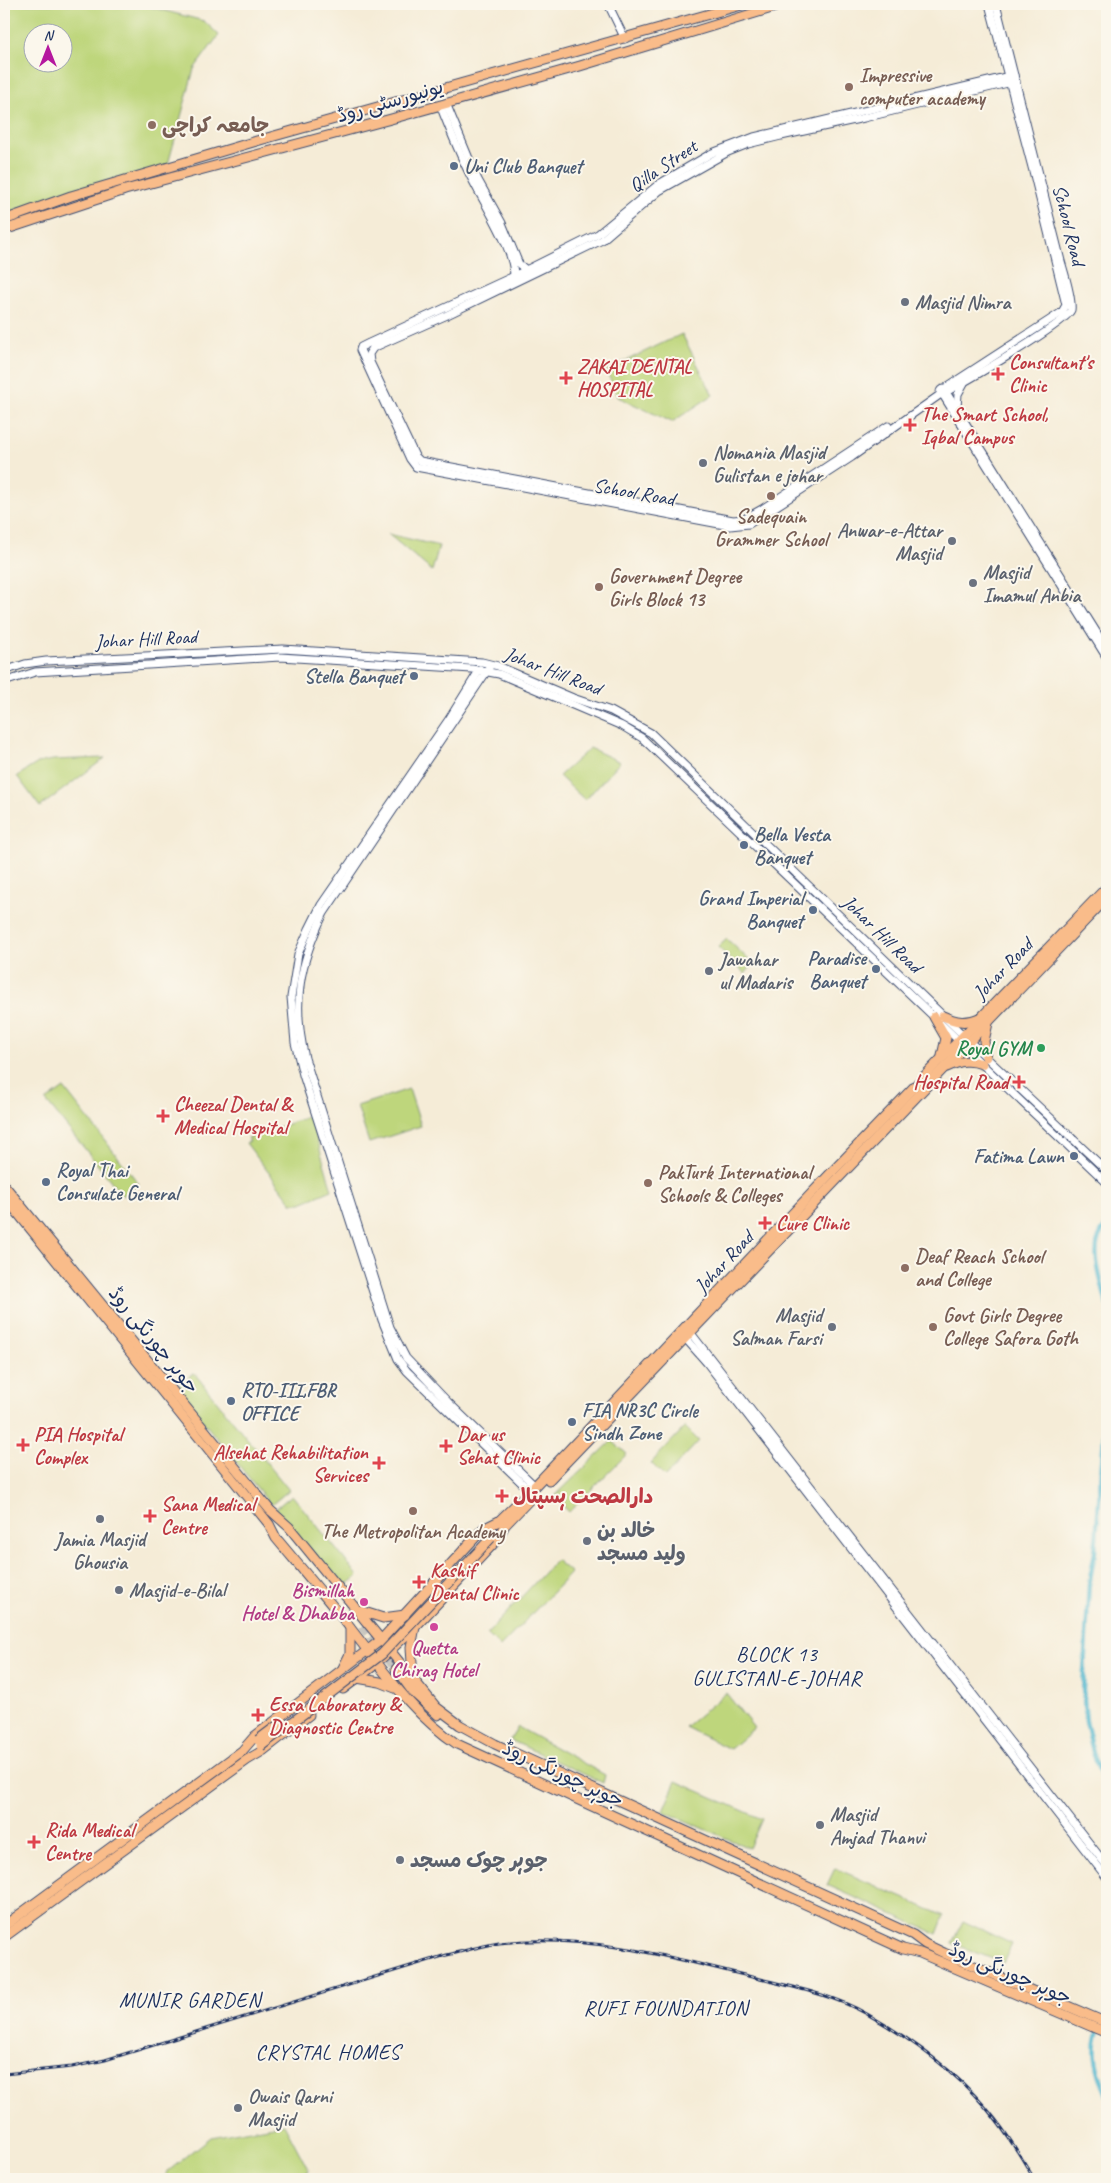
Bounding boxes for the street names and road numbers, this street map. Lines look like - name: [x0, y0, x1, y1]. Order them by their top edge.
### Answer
- street label: یونیورسٹی روڈ: [334, 74, 446, 128]
- street label: Qilla Street: [624, 133, 704, 198]
- street label: School Road: [1047, 182, 1092, 271]
- street label: School Road: [591, 473, 680, 512]
- street label: Johar Hill Road: [94, 624, 201, 654]
- street label: Johar Hill Road: [500, 641, 608, 702]
- street label: Johar Hill Road: [836, 889, 929, 980]
- street label: Johar Road: [967, 931, 1041, 1006]
- street label: Johar Road: [688, 1223, 761, 1299]
- street label: جوہر چورنگی روڈ: [102, 1281, 205, 1400]
- street label: جوہر چورنگی روڈ: [498, 1735, 628, 1815]
- street label: جوہر چورنگی روڈ: [944, 1936, 1075, 2012]

